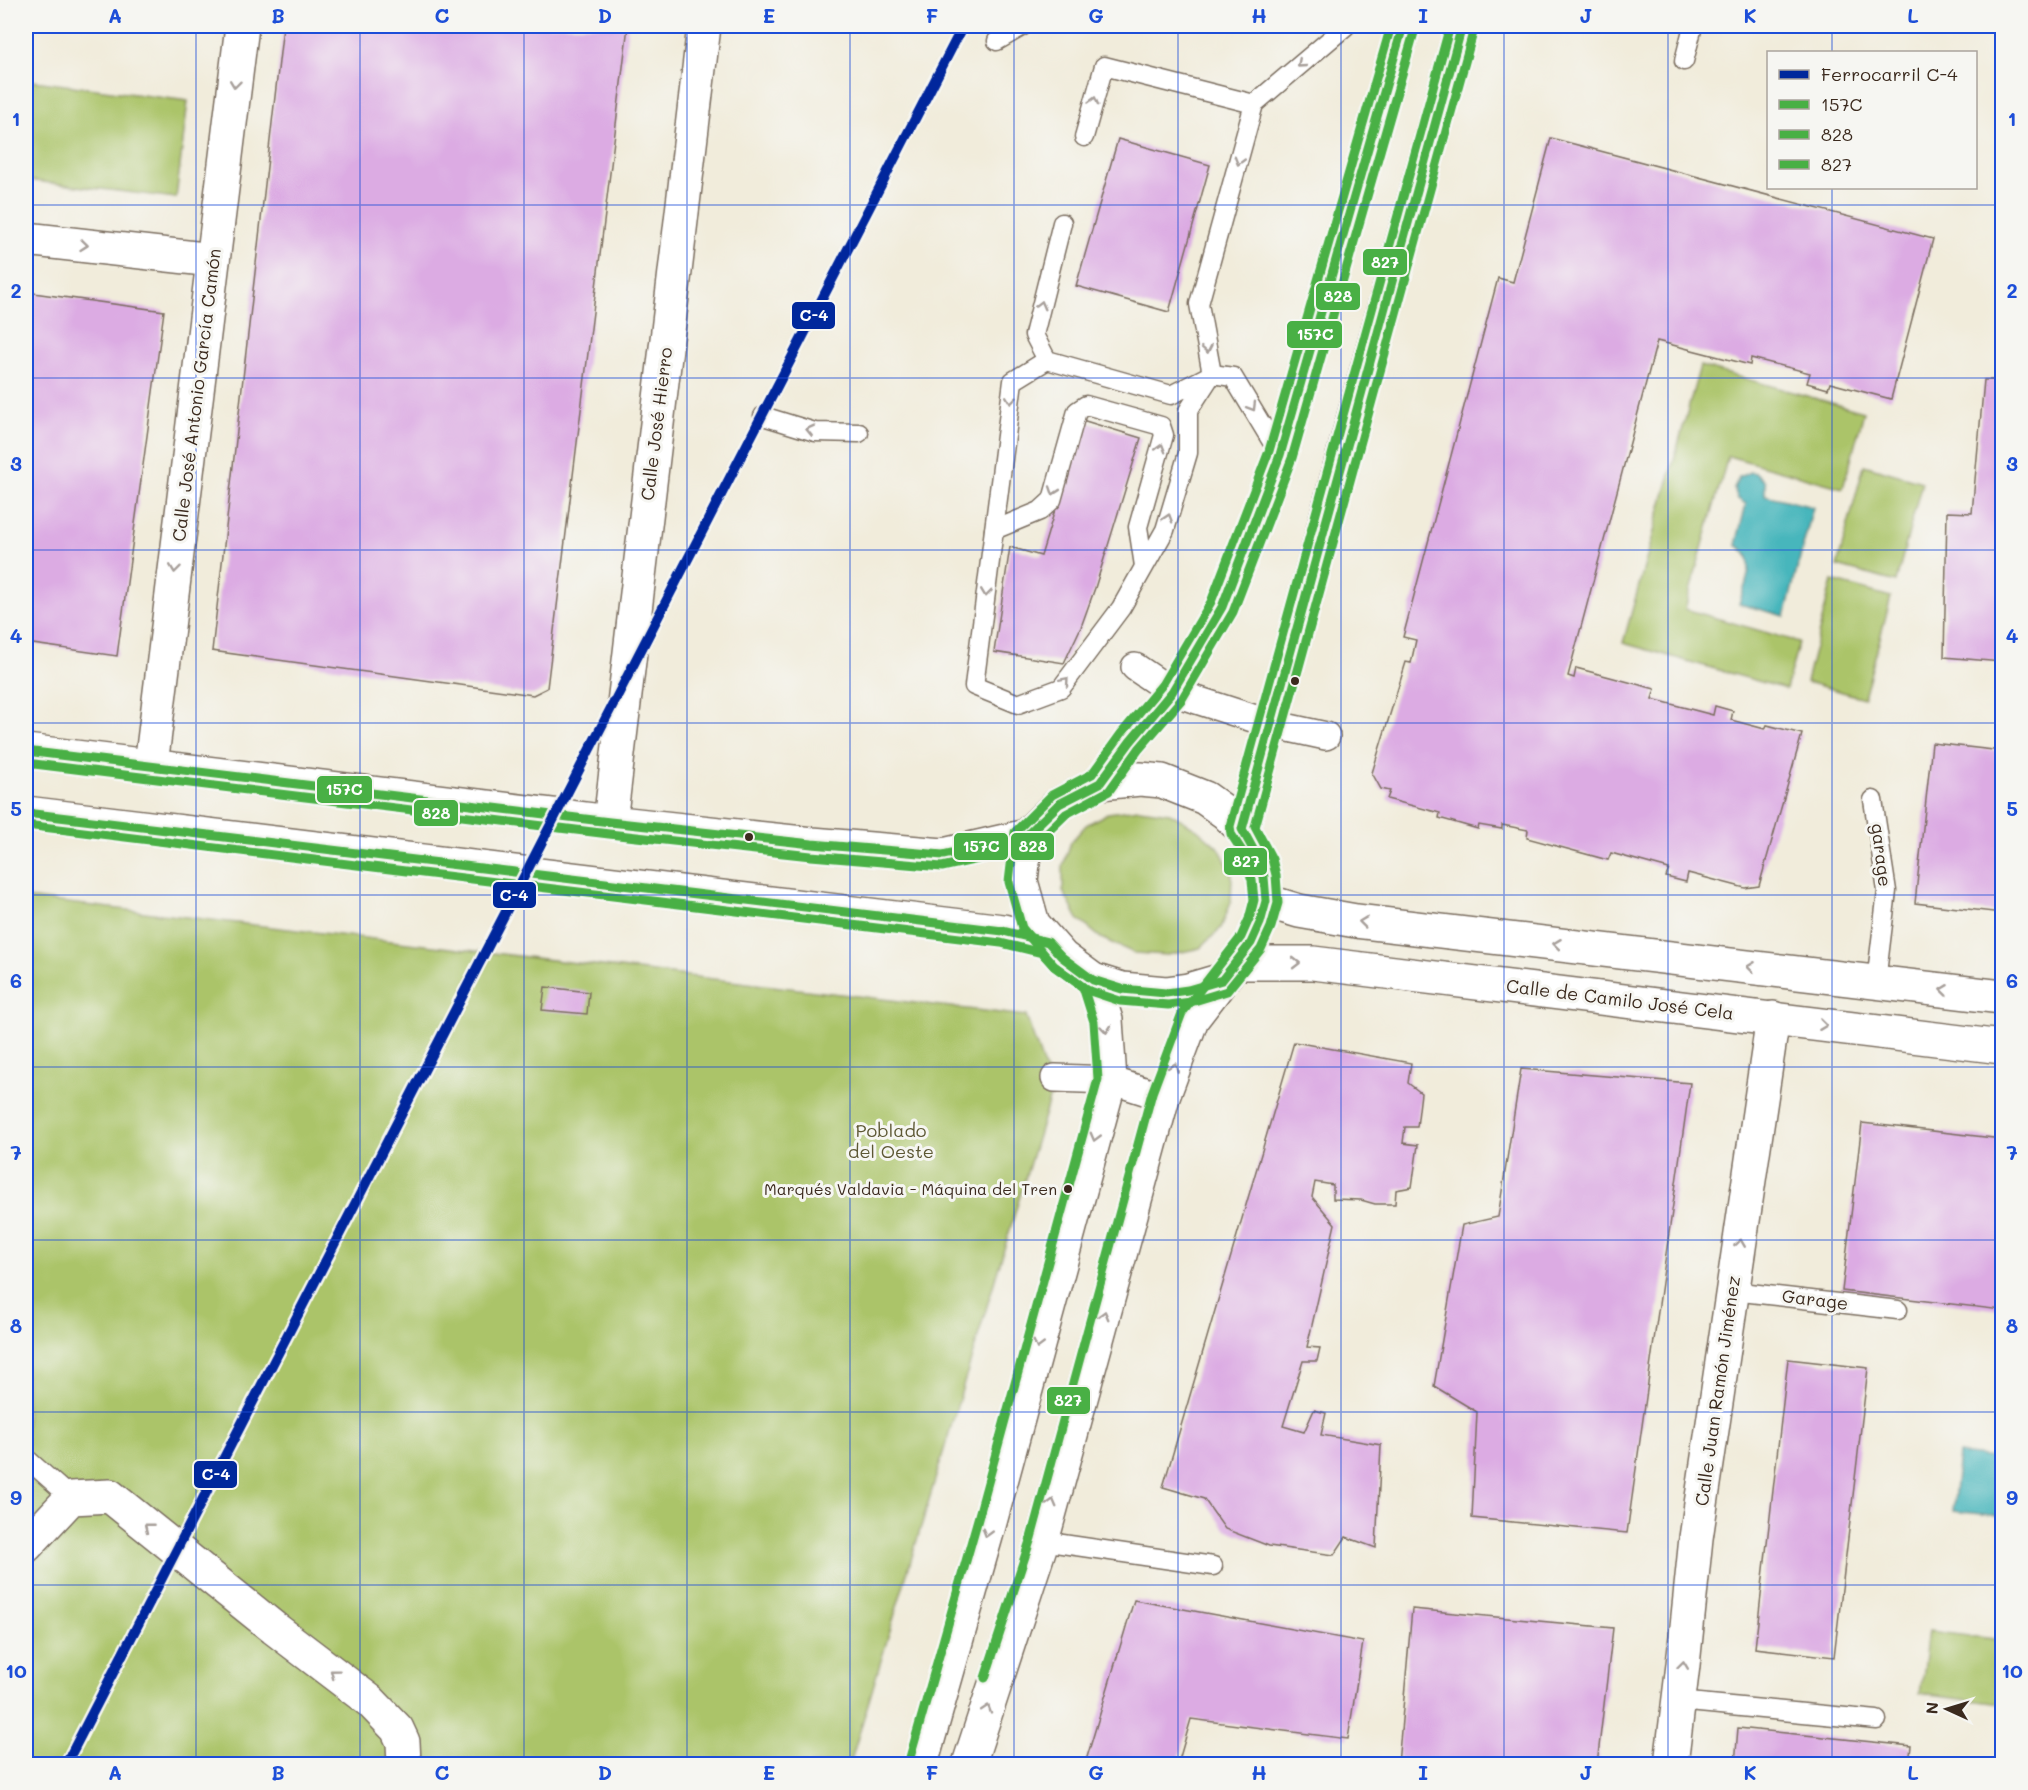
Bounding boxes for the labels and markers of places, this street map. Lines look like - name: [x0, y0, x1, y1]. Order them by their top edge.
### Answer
- unlabelled marker: [1289, 675, 1301, 687]
- unlabelled marker: [743, 831, 755, 843]
- place label: Marqués Valdavia - Máquina del Tren: [764, 1178, 1057, 1199]
- marker: Marqués Valdavia - Máquina del Tren: [1062, 1183, 1074, 1195]

